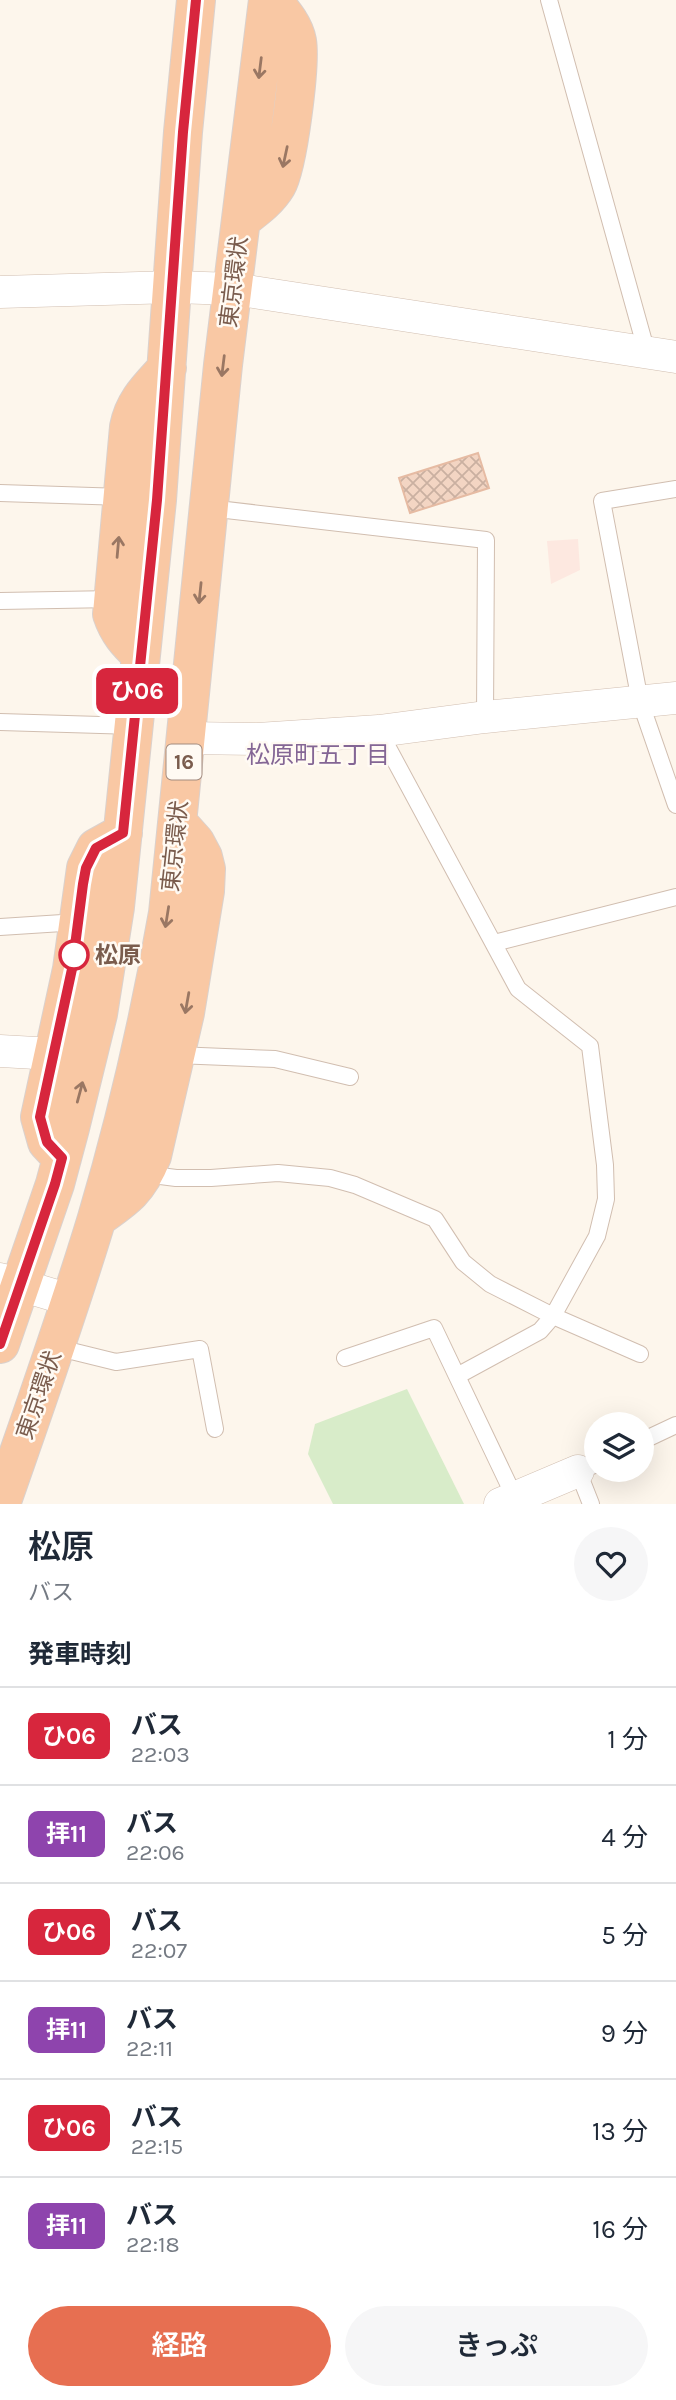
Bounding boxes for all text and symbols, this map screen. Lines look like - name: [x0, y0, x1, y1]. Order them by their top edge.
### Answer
- one-way arrow: [253, 56, 266, 79]
- one-way arrow: [278, 145, 292, 168]
- street label: 東京環状: [215, 235, 253, 329]
- one-way arrow: [217, 355, 230, 377]
- one-way arrow: [112, 536, 125, 559]
- one-way arrow: [193, 581, 206, 604]
- line badge: ひ06: [97, 668, 177, 714]
- text: ひ06: [110, 677, 164, 705]
- district label: 松原町五丁目: [246, 741, 390, 769]
- road number: 16: [166, 744, 202, 780]
- street label: 東京環状: [157, 799, 193, 893]
- one-way arrow: [160, 905, 173, 928]
- marker: 松原: [59, 940, 89, 970]
- place label: 松原: [95, 942, 141, 969]
- one-way arrow: [180, 991, 193, 1014]
- one-way arrow: [74, 1082, 87, 1104]
- street label: 東京環状: [11, 1347, 67, 1443]
- map controls: [584, 1412, 654, 1482]
- button: layers: [584, 1412, 654, 1482]
- button: heart: [574, 1527, 648, 1601]
- text: 松原: [28, 1528, 94, 1566]
- text: バス: [28, 1579, 74, 1606]
- text: 発車時刻: [28, 1639, 132, 1670]
- text: バス: [131, 1710, 183, 1741]
- text: ひ06: [42, 1722, 96, 1750]
- text: 1 分: [607, 1724, 648, 1755]
- text: 22:03: [131, 1741, 190, 1768]
- text: バス: [126, 1808, 178, 1839]
- text: 拝11: [46, 1820, 87, 1848]
- text: 4 分: [601, 1822, 648, 1853]
- text: 22:06: [126, 1839, 185, 1866]
- text: バス: [131, 1906, 183, 1937]
- text: ひ06: [42, 1918, 96, 1946]
- text: 5 分: [601, 1920, 648, 1951]
- text: 22:07: [131, 1937, 187, 1964]
- text: バス: [126, 2004, 178, 2035]
- text: 拝11: [46, 2016, 87, 2044]
- text: 9 分: [601, 2018, 648, 2049]
- text: 22:11: [126, 2035, 173, 2062]
- text: バス: [131, 2102, 183, 2133]
- text: ひ06: [42, 2114, 96, 2142]
- text: 13 分: [592, 2116, 648, 2147]
- text: 22:15: [131, 2133, 183, 2160]
- text: バス: [126, 2200, 178, 2231]
- text: 拝11: [46, 2212, 87, 2240]
- text: 16 分: [592, 2214, 648, 2245]
- text: 22:18: [126, 2231, 180, 2258]
- button: 経路: [28, 2306, 331, 2386]
- button: きっぷ: [345, 2306, 648, 2386]

